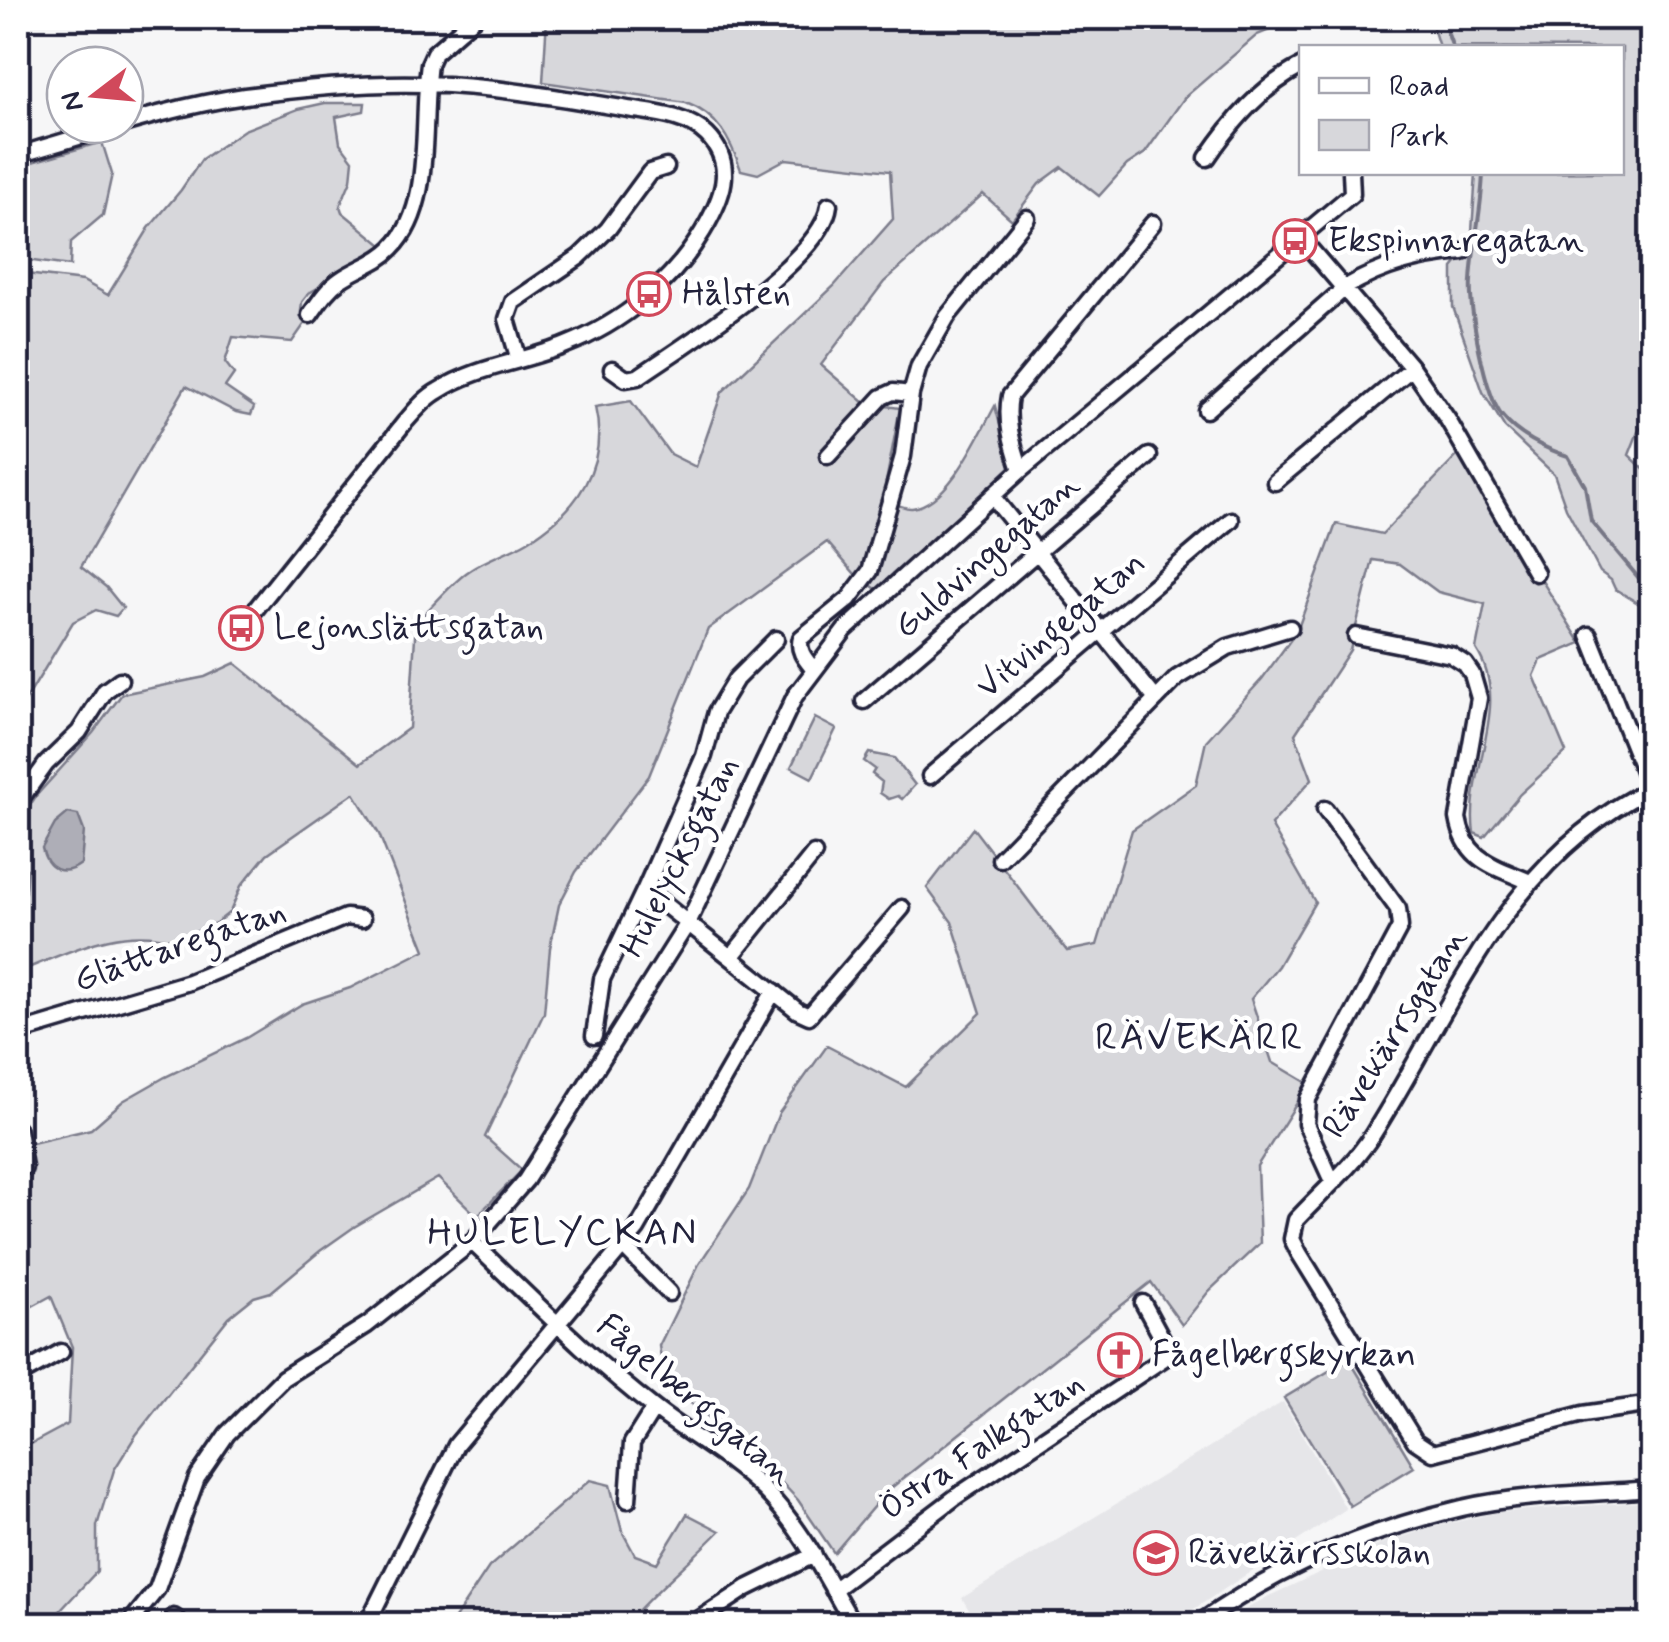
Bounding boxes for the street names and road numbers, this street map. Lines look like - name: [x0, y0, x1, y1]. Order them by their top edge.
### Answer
- street label: Guldvingegatan: [884, 463, 1092, 652]
- street label: Vitvingegatan: [966, 540, 1158, 713]
- street label: Hulelycksgatan: [610, 749, 754, 967]
- street label: Glättaregatan: [68, 888, 293, 1008]
- street label: Rävekärrsgatan: [1312, 919, 1478, 1147]
- street label: Fågelbergsgatan: [584, 1304, 804, 1499]
- street label: Östra Falkgatan: [871, 1361, 1095, 1535]

